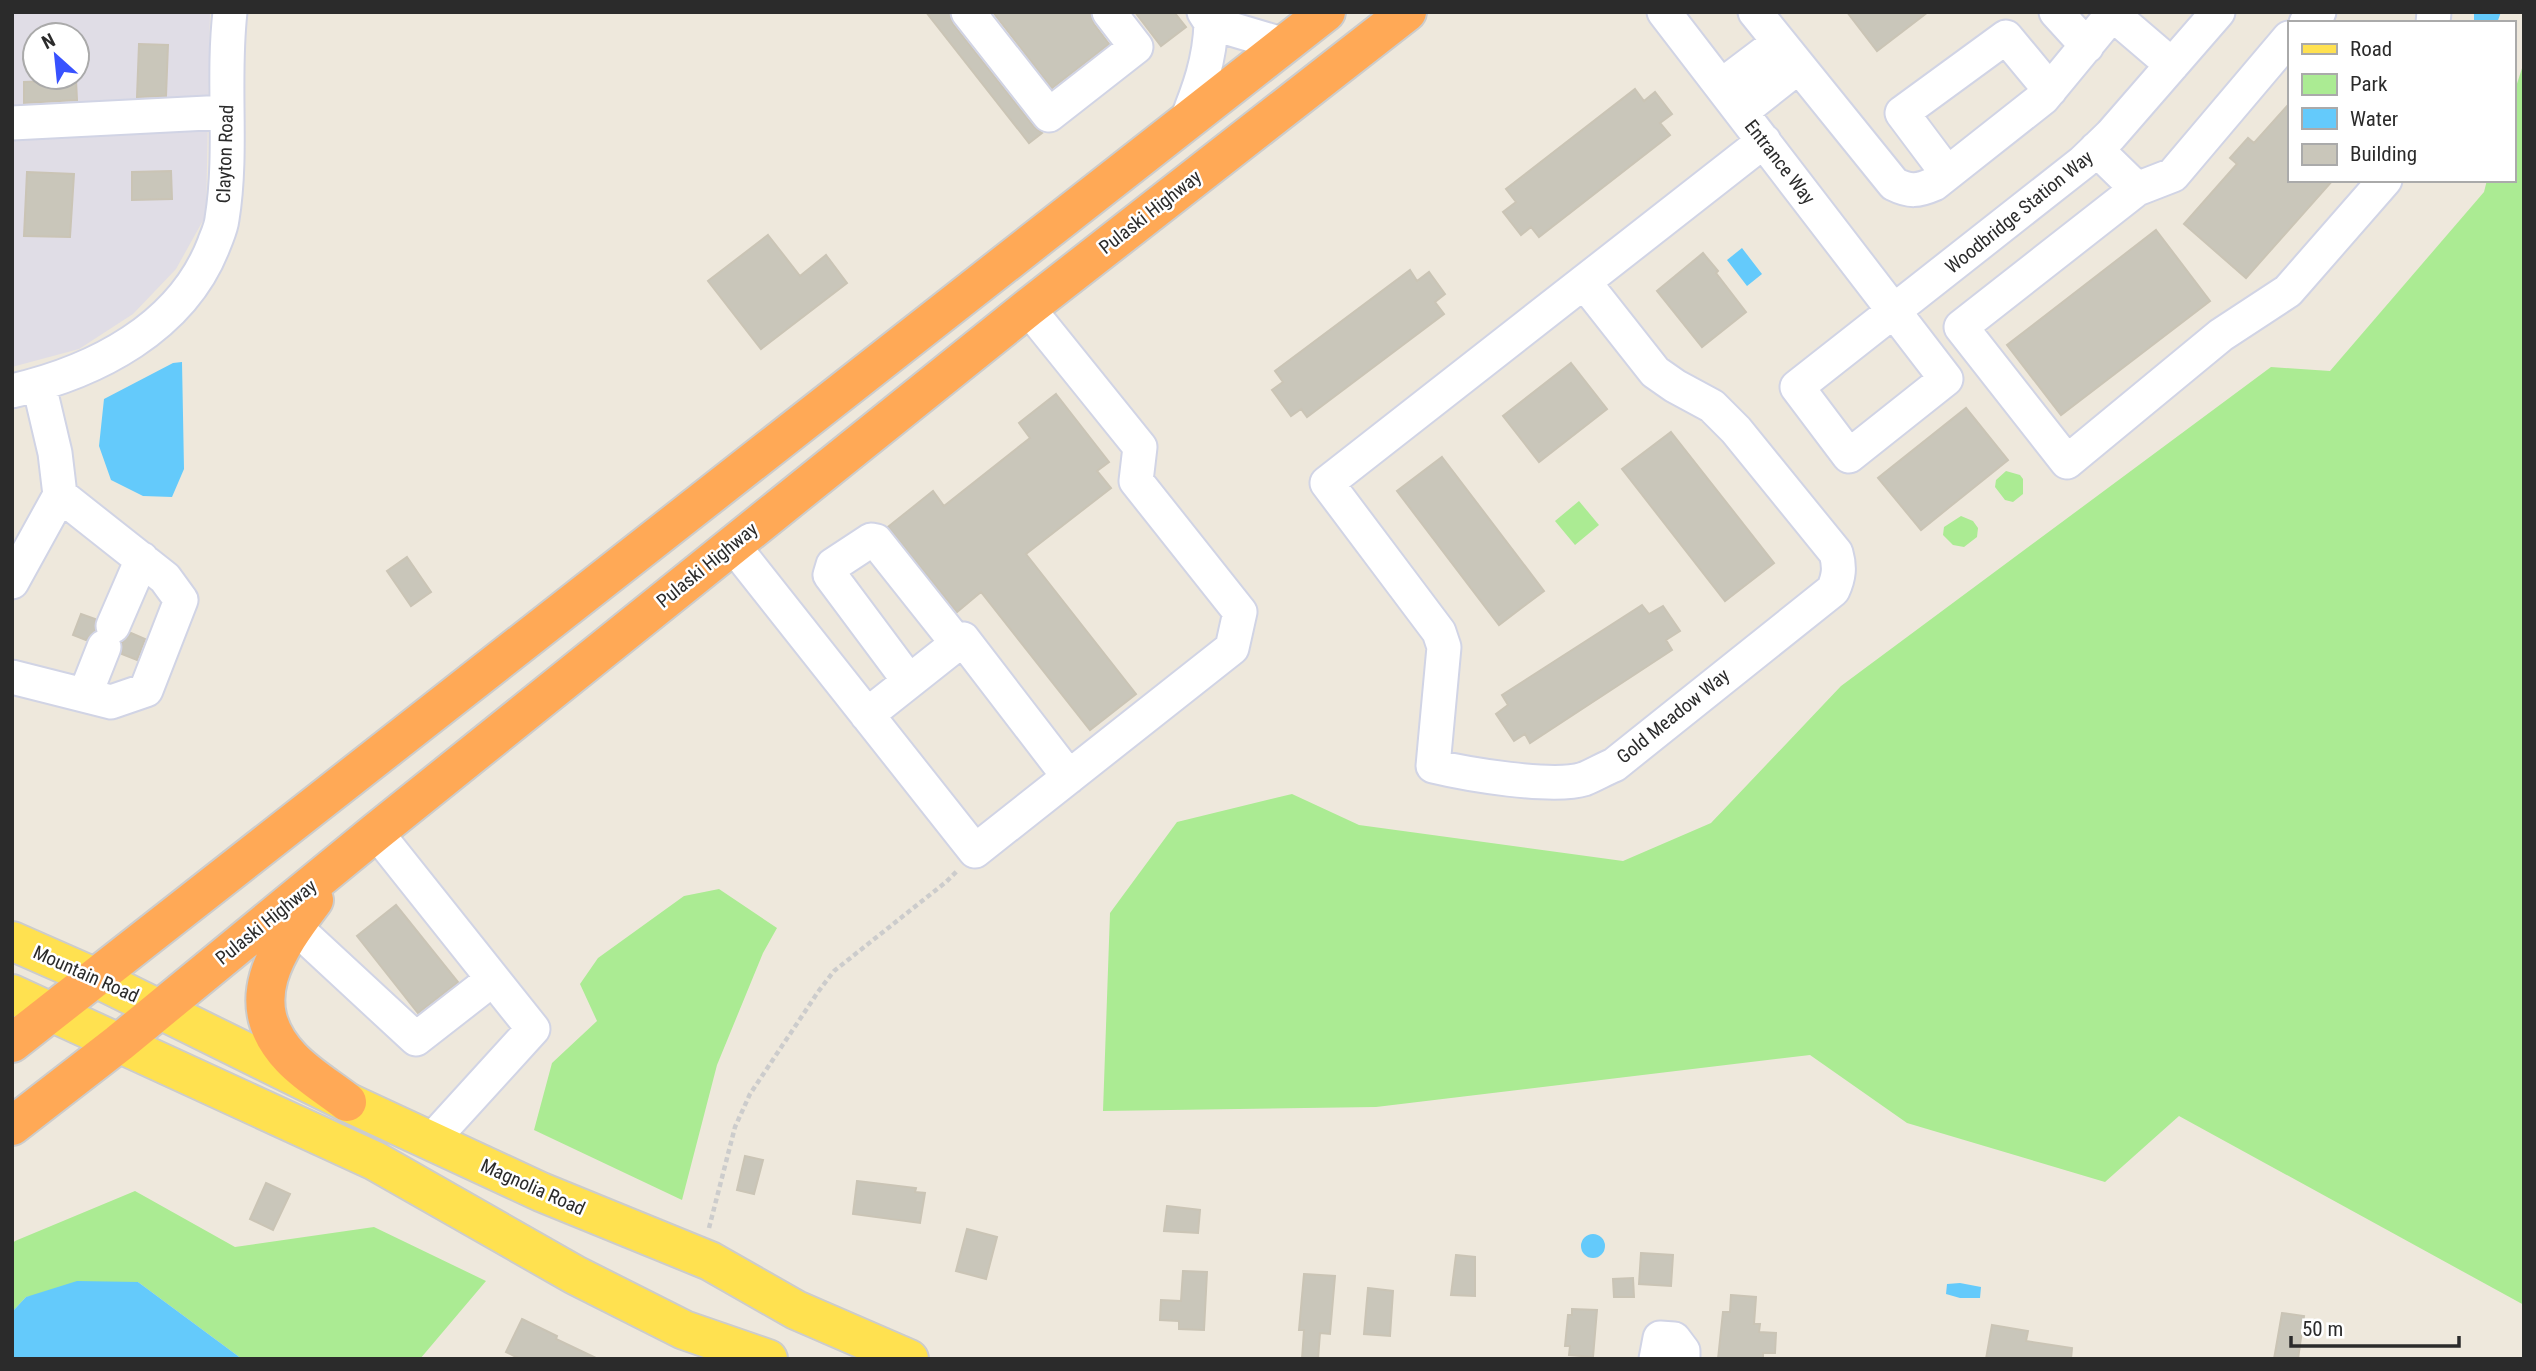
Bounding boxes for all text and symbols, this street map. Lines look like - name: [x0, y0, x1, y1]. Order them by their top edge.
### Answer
- north arrow: [21, 21, 91, 91]
- legend: [2288, 21, 2515, 182]
- text: N: [38, 28, 59, 54]
- text: Road: [2350, 37, 2392, 61]
- text: Park: [2350, 72, 2388, 96]
- street label: Clayton Road: [212, 104, 238, 204]
- text: Water: [2350, 107, 2398, 131]
- street label: Entrance Way: [1740, 115, 1820, 209]
- text: Building: [2350, 142, 2417, 166]
- street label: Woodbridge Station Way: [1941, 145, 2097, 279]
- street label: Pulaski Highway: [1094, 165, 1206, 259]
- street label: Pulaski Highway: [652, 517, 762, 613]
- street label: Gold Meadow Way: [1612, 664, 1734, 768]
- street label: Pulaski Highway: [211, 874, 321, 970]
- street label: Mountain Road: [30, 940, 142, 1008]
- street label: Magnolia Road: [477, 1154, 589, 1220]
- scale bar: [2291, 1304, 2459, 1348]
- text: 50 m: [2302, 1317, 2343, 1341]

